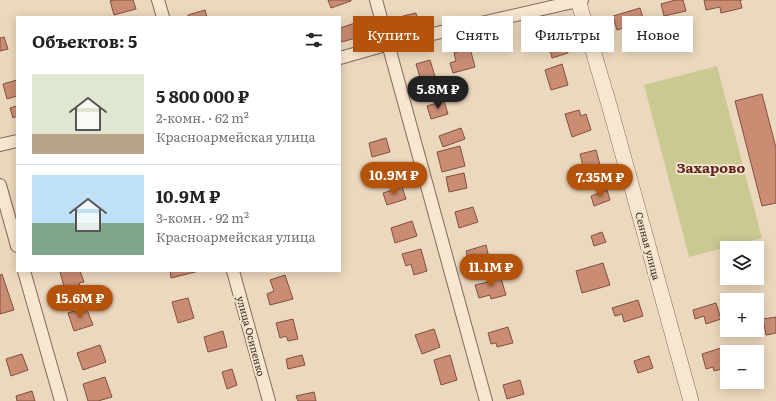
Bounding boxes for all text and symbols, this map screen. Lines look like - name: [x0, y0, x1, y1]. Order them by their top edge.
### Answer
- chip: Купить: [353, 16, 434, 52]
- chip: Снять: [442, 16, 513, 52]
- chip: Фильтры: [521, 16, 614, 52]
- chip: Новое: [622, 16, 693, 52]
- text: Объектов: 5: [32, 28, 137, 53]
- icon: filters: [303, 29, 325, 51]
- pin: 5.8M ₽: [405, 76, 471, 110]
- text: 5.8M ₽: [416, 79, 460, 98]
- text: 5 800 000 ₽: [156, 83, 249, 108]
- icon: home: [64, 90, 112, 138]
- text: 2-комн. · 62 m²: [156, 108, 249, 127]
- text: Красноармейская улица: [156, 127, 316, 146]
- district label: Захарово: [677, 157, 745, 177]
- pin: 10.9M ₽: [357, 162, 431, 196]
- pin: 7.35M ₽: [563, 164, 637, 198]
- text: 10.9M ₽: [369, 165, 419, 184]
- text: 7.35M ₽: [576, 167, 624, 186]
- text: 10.9M ₽: [156, 183, 220, 208]
- icon: home: [64, 191, 112, 239]
- text: 3-комн. · 92 m²: [156, 208, 249, 227]
- street label: Сенная улица: [632, 210, 665, 282]
- text: Красноармейская улица: [156, 227, 316, 246]
- map controls: [720, 241, 764, 389]
- button: layers: [720, 241, 764, 285]
- pin: 11.1M ₽: [454, 254, 528, 288]
- text: 11.1M ₽: [469, 257, 513, 276]
- pin: 15.6M ₽: [43, 285, 117, 319]
- text: 15.6M ₽: [56, 288, 104, 307]
- button: +: [720, 293, 764, 337]
- street label: улица Осипенко: [234, 294, 269, 378]
- button: −: [720, 345, 764, 389]

